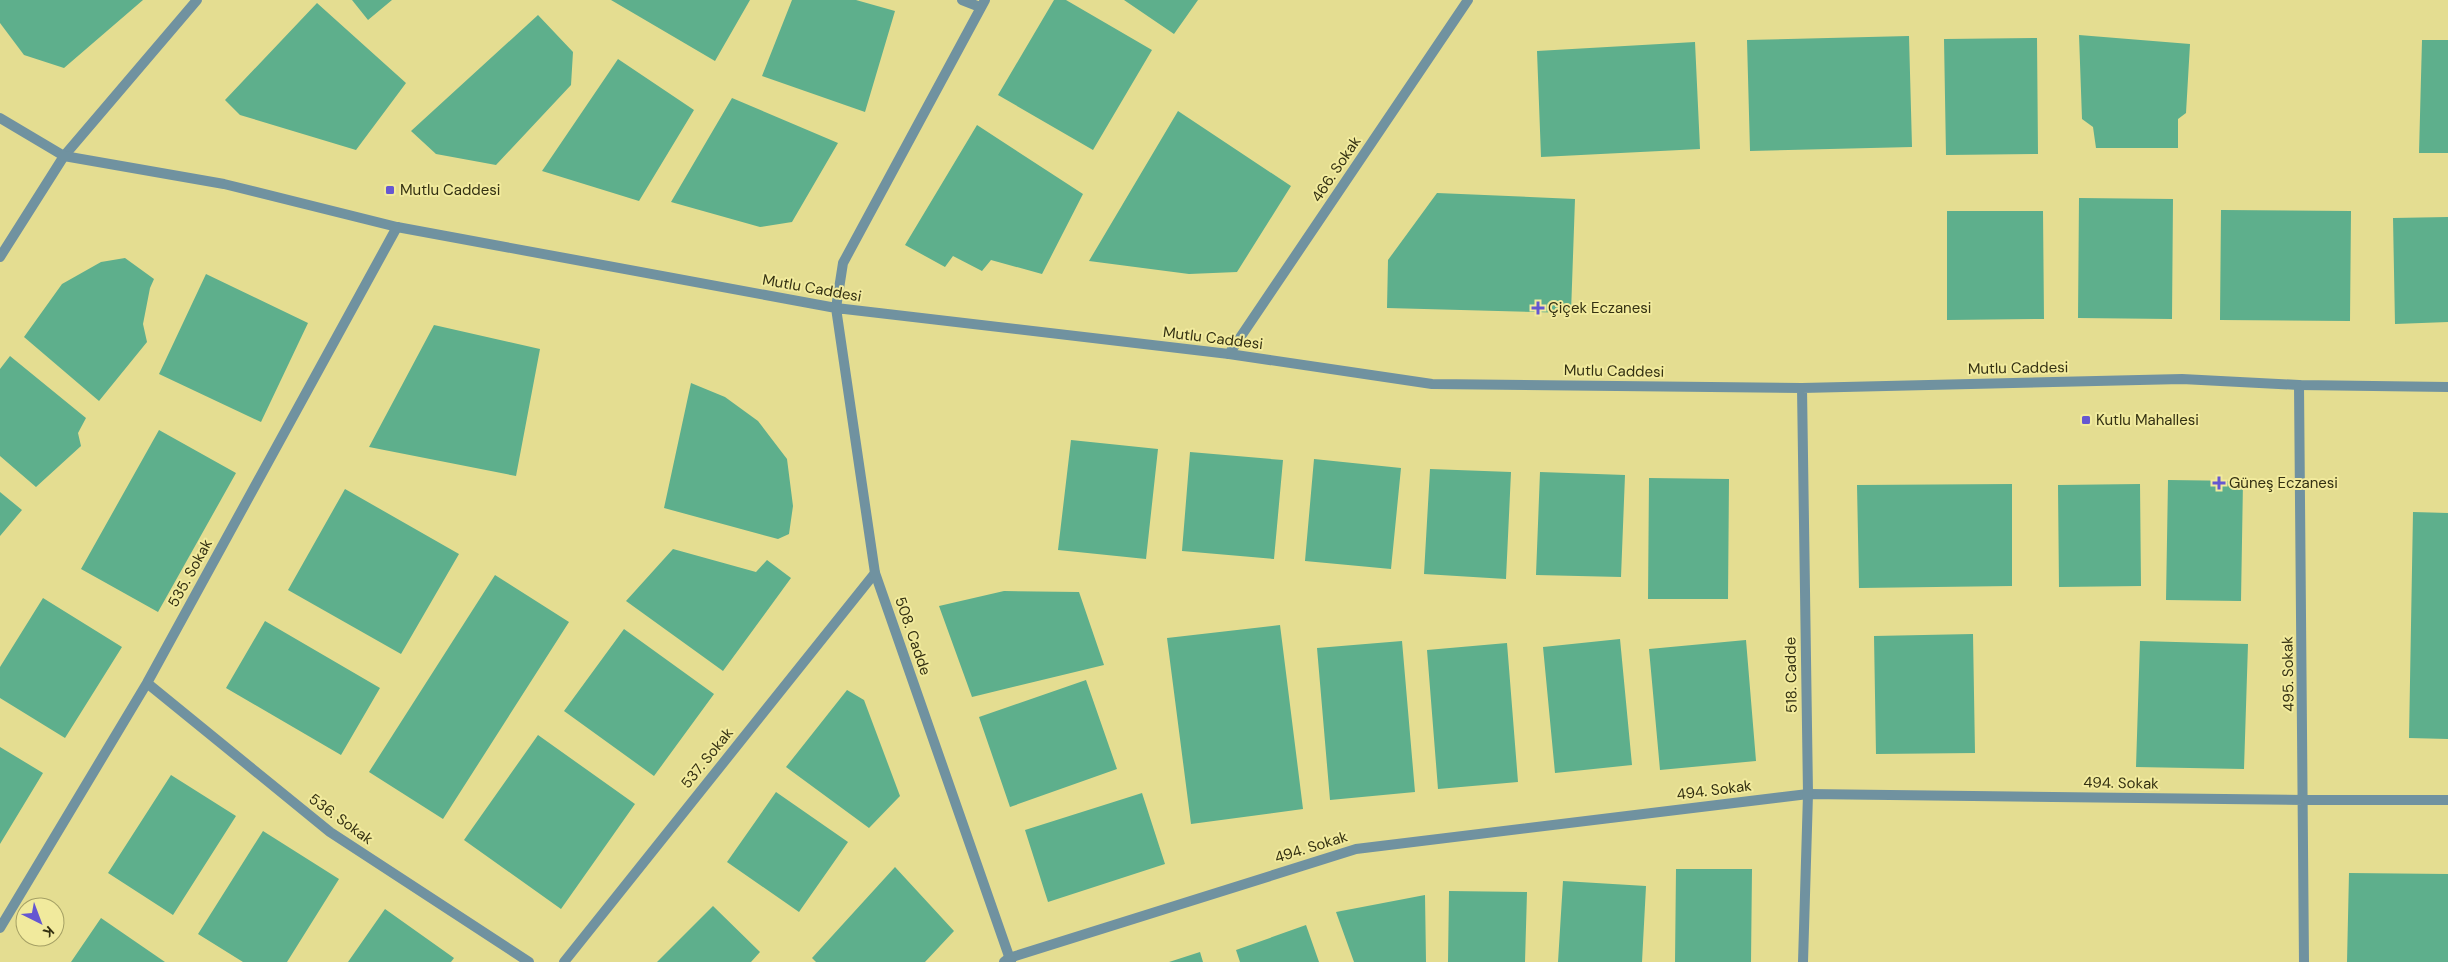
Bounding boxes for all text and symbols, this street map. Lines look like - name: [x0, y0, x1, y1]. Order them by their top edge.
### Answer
- street label: 466. Sokak: [1307, 132, 1366, 206]
- place label: Mutlu Caddesi: [400, 180, 500, 200]
- marker: Mutlu Caddesi: [384, 184, 396, 196]
- street label: Mutlu Caddesi: [761, 269, 863, 307]
- place label: Çiçek Eczanesi: [1548, 298, 1651, 318]
- marker: Çiçek Eczanesi: [1532, 302, 1544, 314]
- street label: Mutlu Caddesi: [1162, 322, 1264, 354]
- street label: Mutlu Caddesi: [1968, 357, 2068, 379]
- street label: Mutlu Caddesi: [1564, 360, 1664, 382]
- place label: Kutlu Mahallesi: [2096, 410, 2199, 430]
- marker: Kutlu Mahallesi: [2080, 414, 2092, 426]
- place label: Güneş Eczanesi: [2229, 473, 2338, 493]
- marker: Güneş Eczanesi: [2213, 477, 2225, 489]
- street label: 535. Sokak: [163, 535, 217, 611]
- street label: 508. Cadde: [890, 594, 936, 678]
- street label: 495. Sokak: [2277, 636, 2299, 712]
- street label: 518. Cadde: [1780, 637, 1802, 713]
- street label: 537. Sokak: [676, 723, 738, 793]
- street label: 494. Sokak: [2083, 772, 2159, 794]
- street label: 494. Sokak: [1675, 775, 1753, 805]
- street label: 536. Sokak: [305, 789, 377, 849]
- street label: 494. Sokak: [1272, 826, 1350, 868]
- north arrow: [15, 897, 65, 947]
- text: K: [39, 922, 58, 941]

